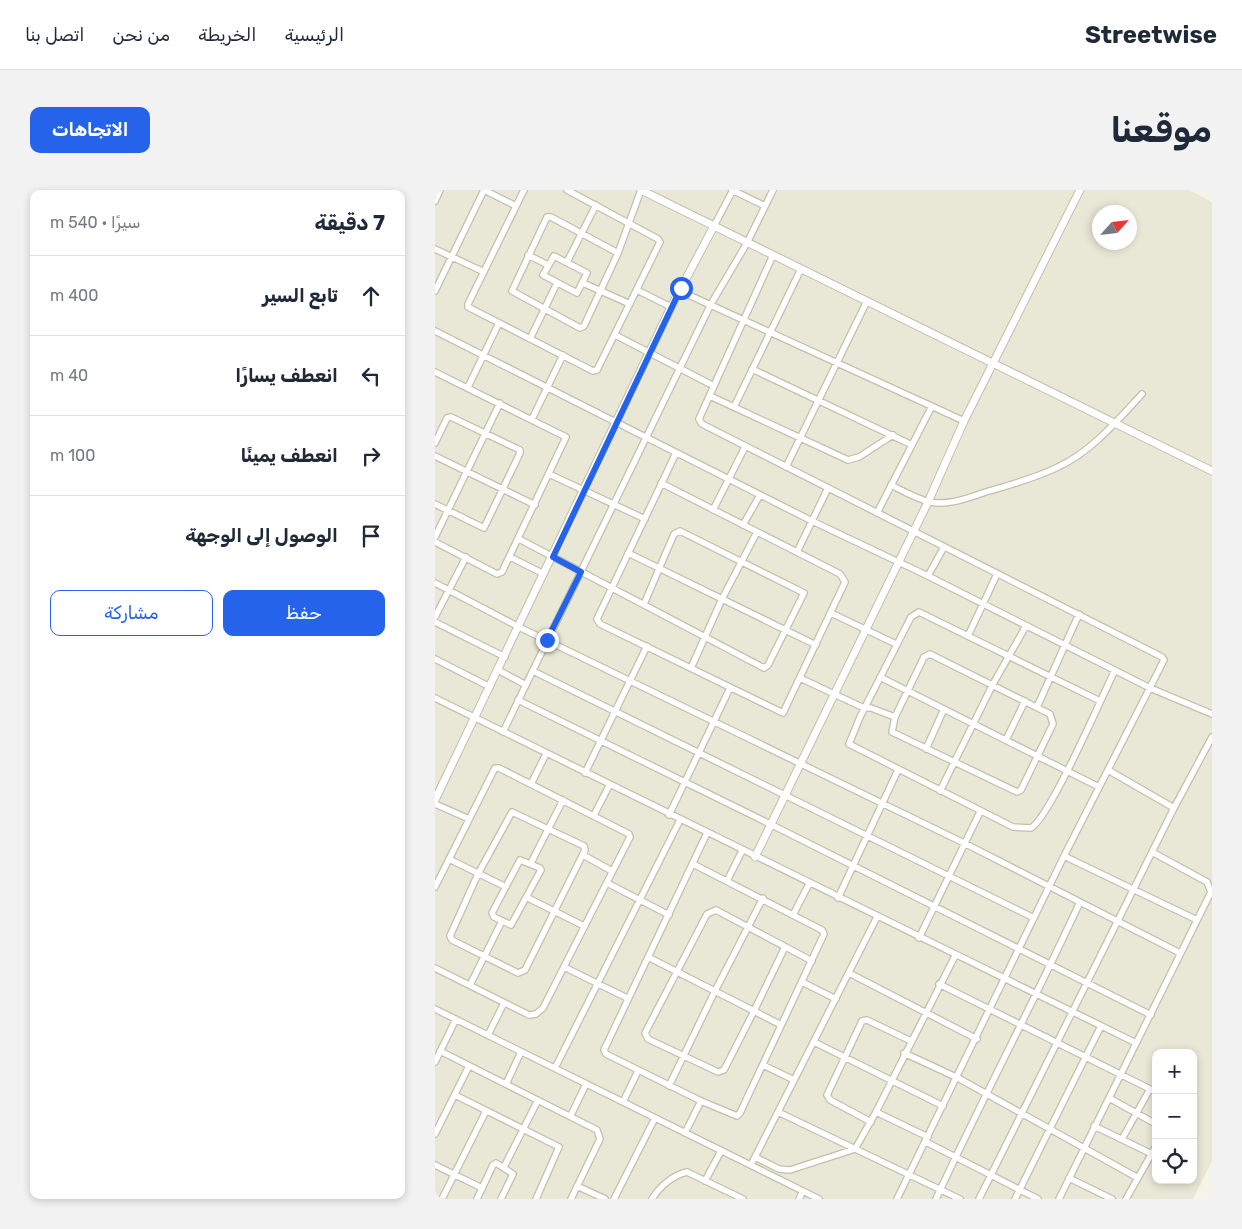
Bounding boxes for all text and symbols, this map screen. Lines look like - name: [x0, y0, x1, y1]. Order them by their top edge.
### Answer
- text: Streetwise: [1085, 21, 1217, 49]
- text: اتصل بنا: [25, 24, 84, 46]
- text: من نحن: [112, 24, 170, 46]
- text: الخريطة: [198, 24, 256, 46]
- text: الرئيسية: [284, 24, 344, 46]
- button: الاتجاهات: [30, 107, 150, 153]
- text: موقعنا: [1110, 109, 1212, 151]
- north arrow: [1092, 205, 1137, 250]
- text: 7 دقيقة: [315, 210, 385, 235]
- text: سيرًا · 540 m: [50, 213, 140, 232]
- route start: [670, 277, 693, 300]
- icon: ahead: [357, 282, 385, 310]
- text: تابع السير: [262, 284, 338, 307]
- text: 400 m: [50, 286, 98, 305]
- icon: left: [357, 362, 385, 390]
- text: انعطف يسارًا: [235, 364, 338, 387]
- text: 40 m: [50, 366, 88, 385]
- icon: right: [357, 442, 385, 470]
- text: انعطف يمينًا: [241, 444, 338, 467]
- text: 100 m: [50, 446, 95, 465]
- icon: arrive: [357, 522, 385, 550]
- text: الوصول إلى الوجهة: [185, 524, 338, 547]
- button: مشاركة: [50, 590, 213, 636]
- button: حفظ: [223, 590, 385, 636]
- route end: [536, 629, 559, 652]
- map controls: [1152, 1049, 1197, 1184]
- button: +: [1152, 1049, 1197, 1094]
- button: −: [1152, 1094, 1197, 1139]
- button: locate: [1152, 1139, 1197, 1184]

